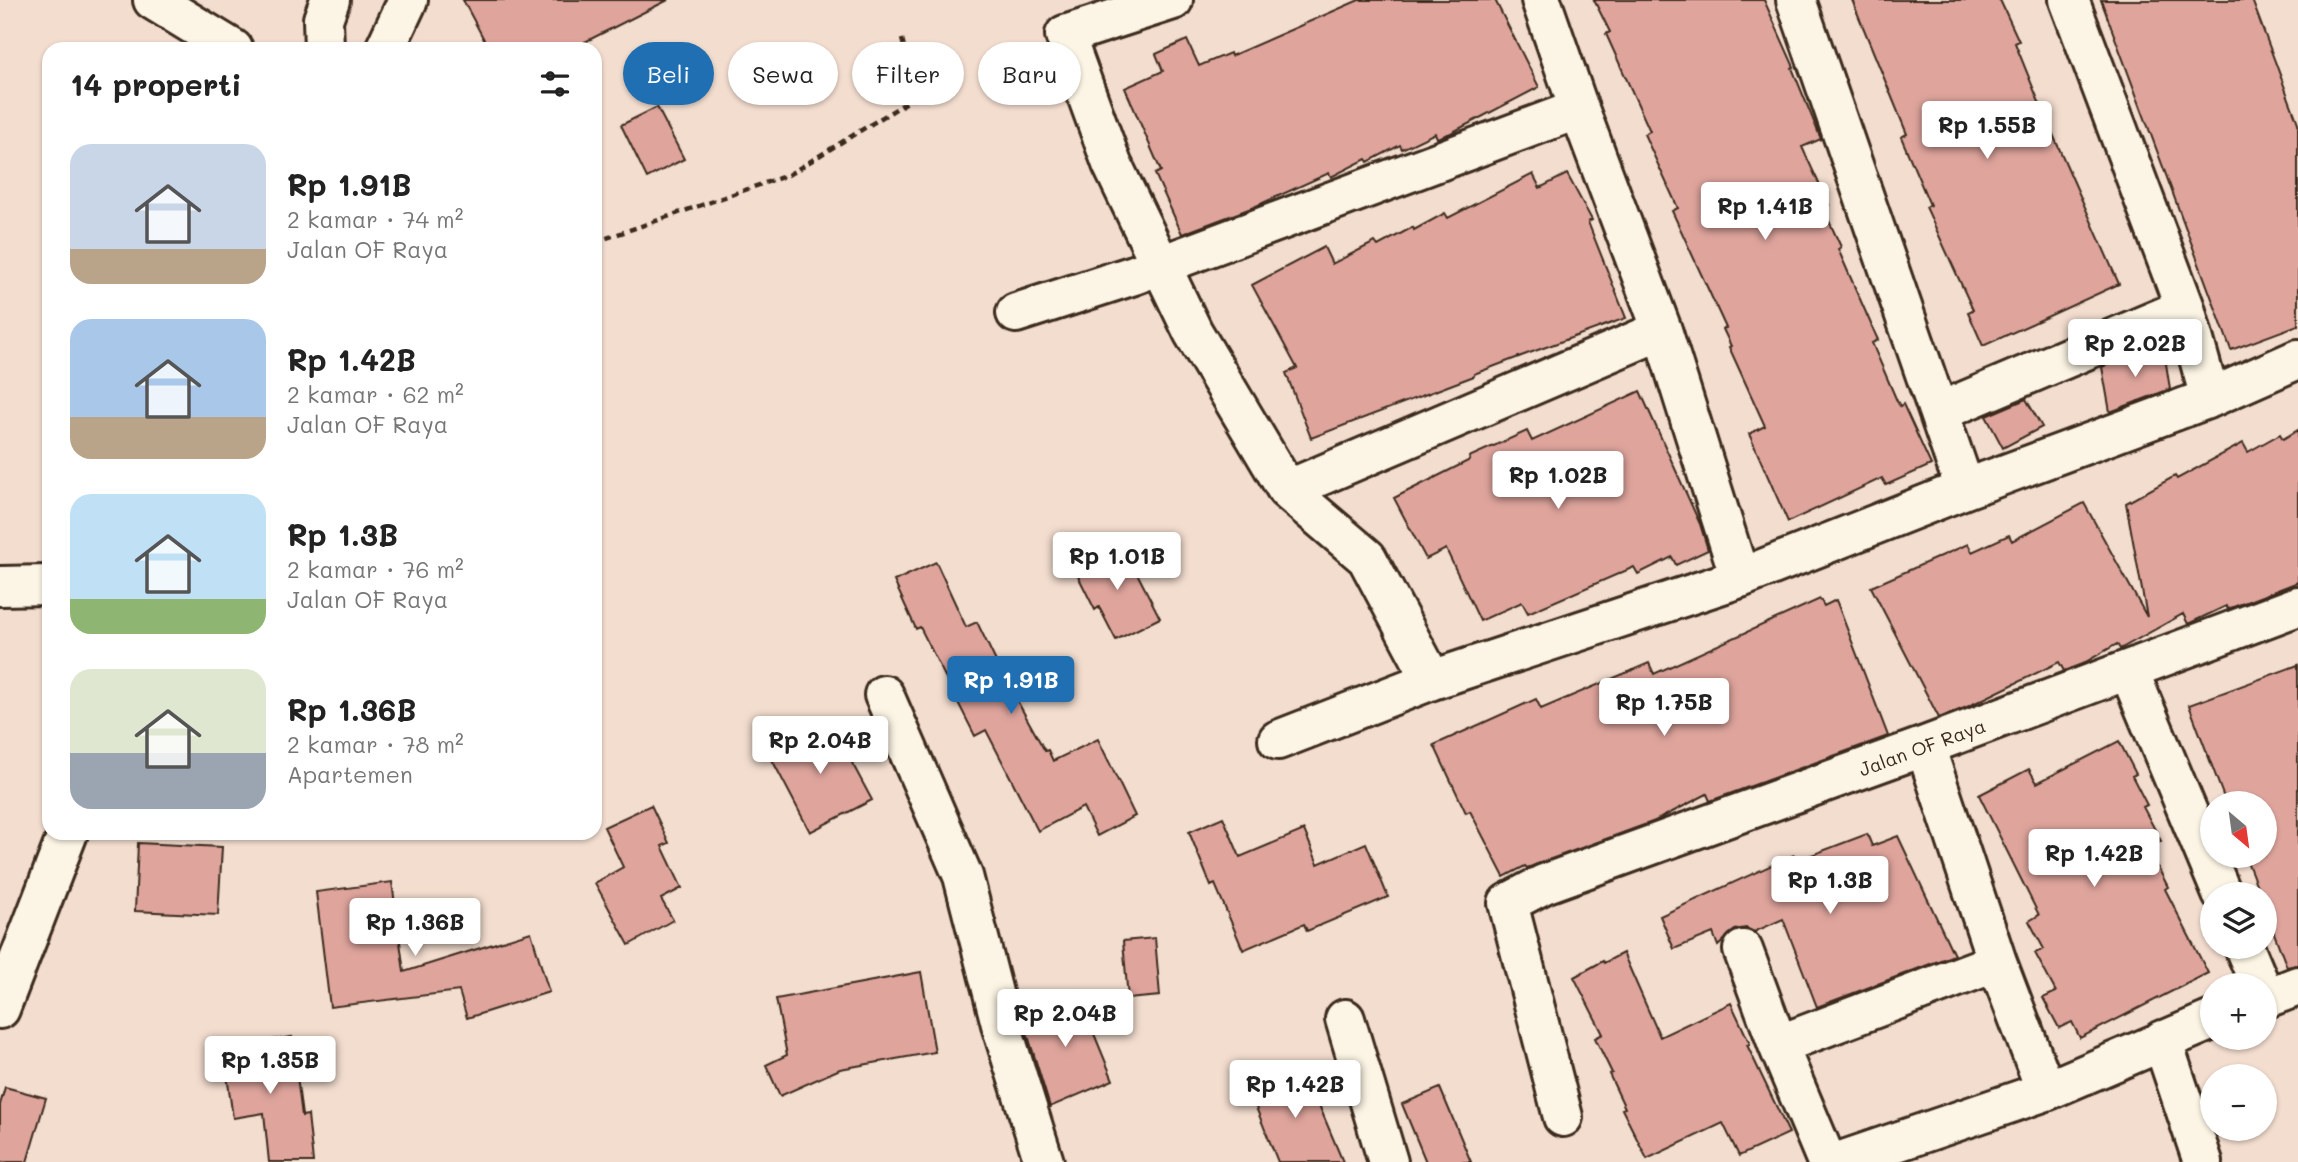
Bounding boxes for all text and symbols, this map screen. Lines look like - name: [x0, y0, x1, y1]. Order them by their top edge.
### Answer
- chip: Beli: [623, 42, 714, 105]
- chip: Sewa: [728, 42, 838, 105]
- chip: Filter: [852, 42, 964, 105]
- chip: Baru: [978, 42, 1081, 105]
- text: 14 properti: [70, 64, 242, 104]
- icon: filters: [536, 65, 574, 103]
- pin: Rp 1.55B: [1915, 102, 2059, 161]
- text: Rp 1.55B: [1938, 109, 2036, 139]
- text: Rp 1.91B: [287, 164, 412, 204]
- icon: home: [126, 172, 210, 256]
- pin: Rp 1.41B: [1693, 182, 1837, 242]
- text: Rp 1.41B: [1717, 190, 1813, 220]
- text: 2 kamar · 74 m²: [287, 204, 463, 234]
- text: Jalan OF Raya: [287, 234, 448, 264]
- pin: Rp 2.02B: [2063, 320, 2207, 379]
- text: Rp 2.02B: [2084, 327, 2186, 357]
- text: Rp 1.42B: [287, 339, 416, 379]
- icon: home: [126, 347, 210, 431]
- text: 2 kamar · 62 m²: [287, 379, 464, 409]
- text: Jalan OF Raya: [287, 409, 448, 439]
- pin: Rp 1.02B: [1486, 452, 1630, 511]
- text: Rp 1.02B: [1508, 459, 1608, 489]
- text: Rp 1.3B: [287, 514, 398, 554]
- icon: home: [126, 522, 210, 606]
- pin: Rp 1.01B: [1045, 532, 1189, 592]
- text: Rp 1.01B: [1069, 540, 1165, 570]
- text: 2 kamar · 76 m²: [287, 554, 464, 584]
- text: Jalan OF Raya: [287, 584, 448, 614]
- pin: Rp 1.91B: [939, 656, 1083, 716]
- text: Rp 1.91B: [963, 664, 1059, 694]
- pin: Rp 1.75B: [1592, 678, 1736, 738]
- text: Rp 1.75B: [1615, 686, 1713, 716]
- text: Rp 1.36B: [287, 689, 416, 729]
- icon: home: [126, 697, 210, 781]
- street label: Jalan OF Raya: [1855, 713, 1989, 781]
- pin: Rp 2.04B: [748, 716, 892, 776]
- text: Rp 2.04B: [768, 724, 872, 754]
- text: 2 kamar · 78 m²: [287, 729, 464, 759]
- text: Apartemen: [287, 759, 413, 789]
- north arrow: [2200, 791, 2277, 868]
- map controls: [2200, 791, 2277, 1141]
- pin: Rp 1.42B: [2022, 830, 2166, 889]
- text: Rp 1.42B: [2045, 837, 2143, 867]
- pin: Rp 1.3B: [1765, 856, 1895, 916]
- text: Rp 1.3B: [1787, 864, 1873, 894]
- button: layers: [2200, 882, 2277, 959]
- pin: Rp 1.36B: [343, 898, 487, 958]
- text: Rp 1.36B: [365, 906, 465, 936]
- button: +: [2200, 973, 2277, 1050]
- pin: Rp 2.04B: [993, 990, 1137, 1049]
- text: Rp 2.04B: [1013, 997, 1117, 1027]
- pin: Rp 1.35B: [198, 1036, 342, 1096]
- text: Rp 1.35B: [221, 1044, 319, 1074]
- pin: Rp 1.42B: [1223, 1060, 1367, 1120]
- button: −: [2200, 1064, 2277, 1141]
- text: Rp 1.42B: [1246, 1068, 1344, 1098]

